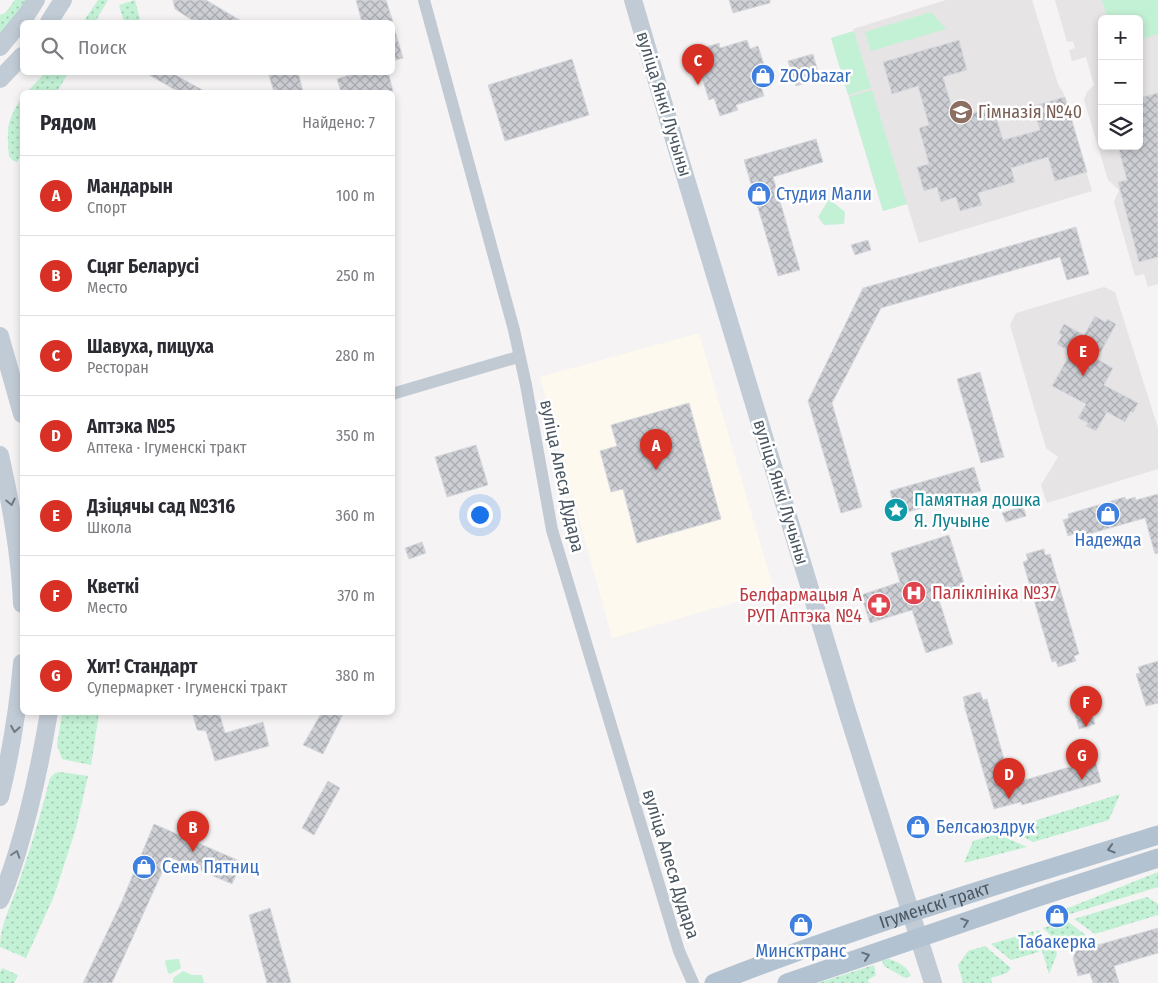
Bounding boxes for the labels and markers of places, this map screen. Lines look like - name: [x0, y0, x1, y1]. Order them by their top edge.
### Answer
- pin: C: [682, 44, 714, 85]
- shop icon: ZOObazar: [750, 63, 776, 89]
- place label: ZOObazar: [780, 65, 852, 87]
- school or university icon: Гімназія №40: [948, 99, 974, 125]
- place label: Гімназія №40: [978, 101, 1082, 123]
- shop icon: Студия Мали: [746, 181, 772, 207]
- place label: Студия Мали: [776, 183, 872, 205]
- pin: E: [1067, 335, 1099, 376]
- pin: A: [640, 429, 672, 470]
- place label: Памятная дошка Я. Лучыне: [914, 489, 1041, 532]
- place icon: Памятная дошка Я. Лучыне: [883, 497, 909, 523]
- shop icon: Надежда: [1095, 501, 1121, 527]
- place label: Надежда: [1075, 529, 1142, 551]
- hospital icon: Паліклініка №37: [901, 580, 927, 606]
- place label: Паліклініка №37: [932, 582, 1056, 604]
- place label: Белфармацыя А РУП Аптэка №4: [739, 584, 863, 627]
- pharmacy icon: Белфармацыя А РУП Аптэка №4: [866, 592, 892, 618]
- pin: F: [1070, 686, 1102, 727]
- pin: G: [1066, 739, 1098, 780]
- pin: D: [993, 758, 1025, 799]
- pin: B: [177, 811, 209, 852]
- shop icon: Белсаюздрук: [905, 814, 931, 840]
- place label: Белсаюздрук: [936, 816, 1036, 838]
- shop icon: Семь Пятниц: [131, 854, 157, 880]
- place label: Семь Пятниц: [162, 856, 260, 878]
- shop icon: Табакерка: [1044, 903, 1070, 929]
- shop icon: Минсктранс: [788, 912, 814, 938]
- place label: Табакерка: [1018, 931, 1096, 953]
- place label: Минсктранс: [755, 940, 847, 962]

